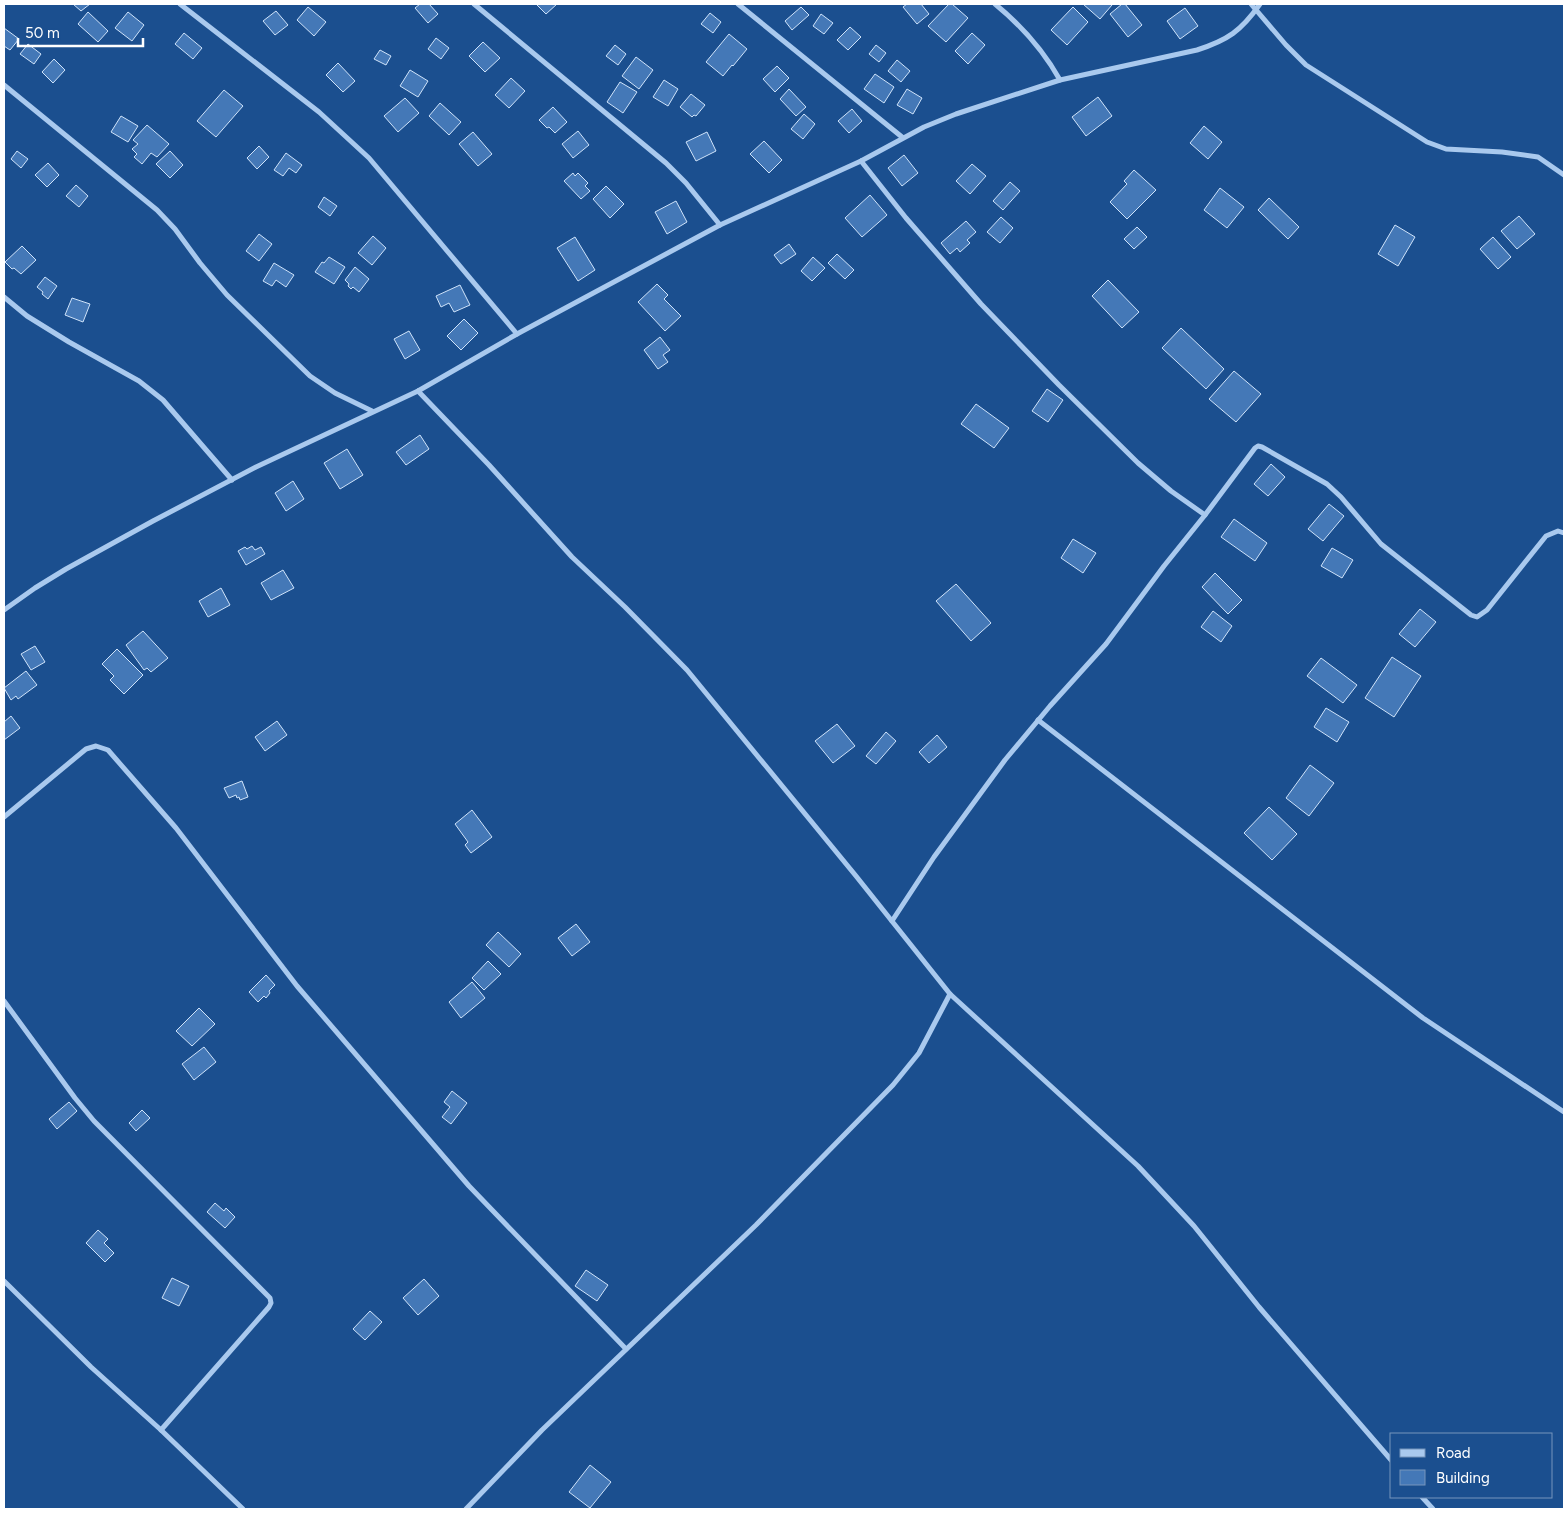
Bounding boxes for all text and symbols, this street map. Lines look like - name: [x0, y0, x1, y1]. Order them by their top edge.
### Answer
- scale bar: [18, 15, 142, 47]
- text: 50 m: [25, 24, 60, 42]
- legend: [1390, 1433, 1553, 1498]
- text: Road: [1436, 1444, 1471, 1462]
- text: Building: [1436, 1469, 1490, 1487]

